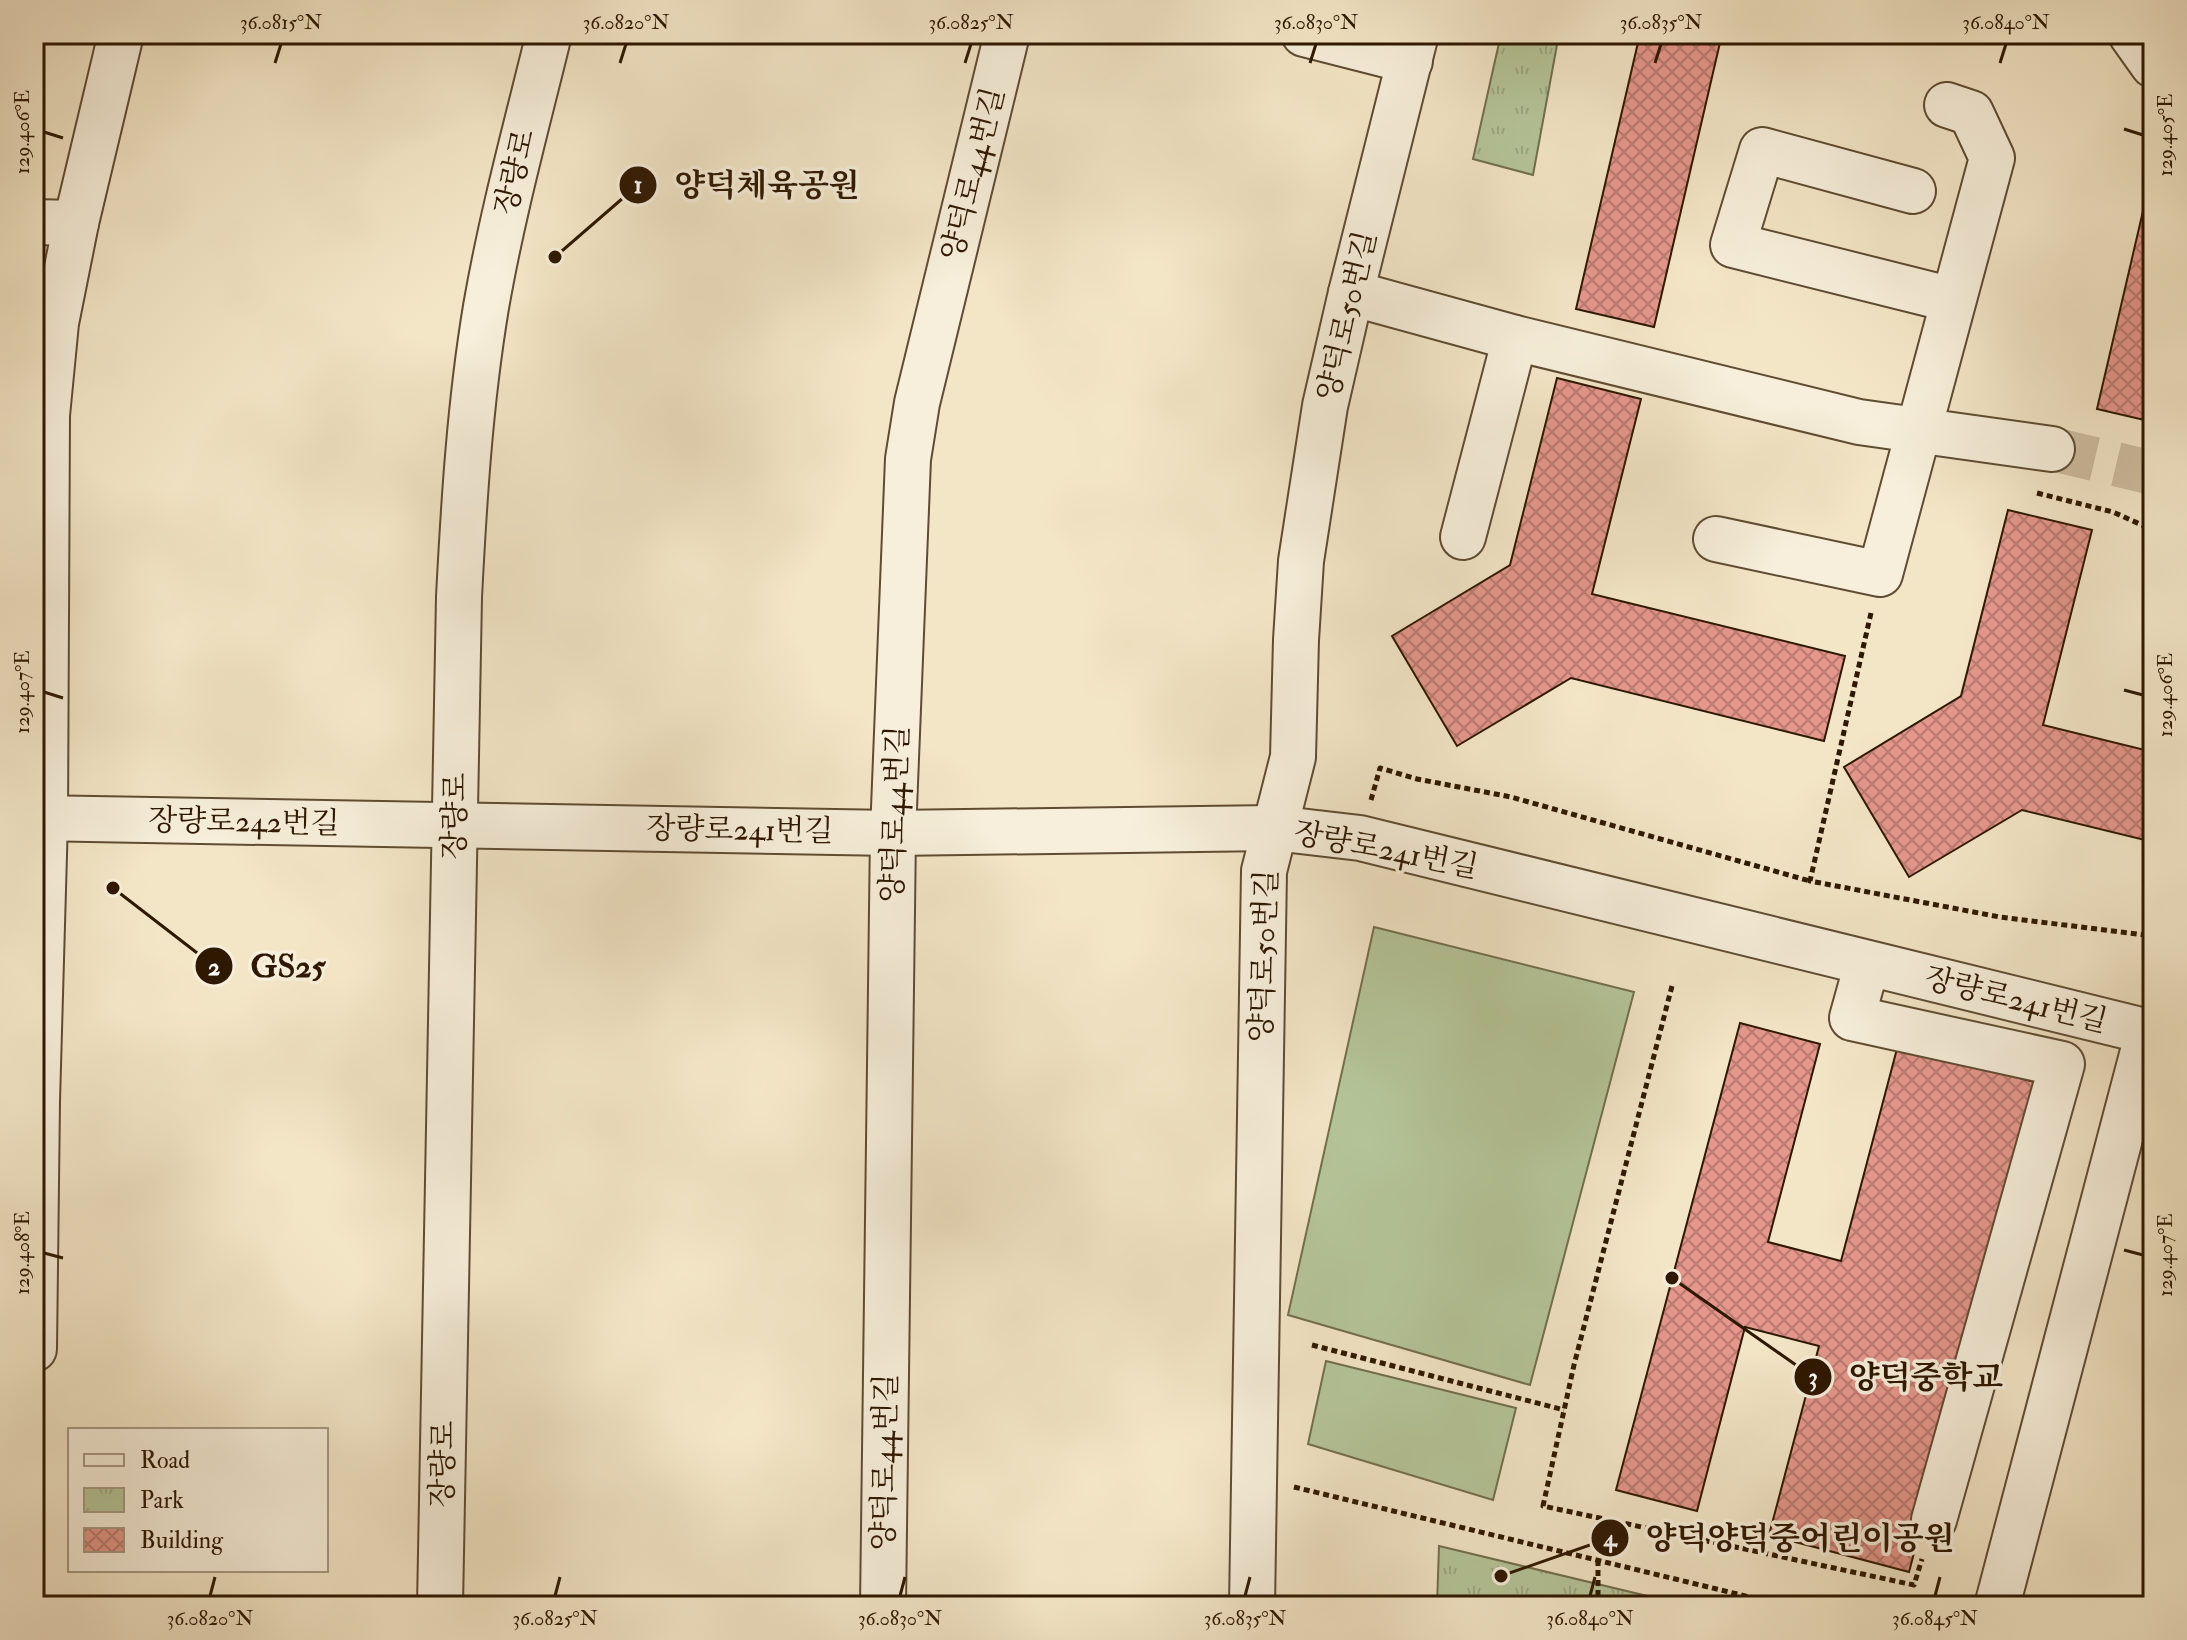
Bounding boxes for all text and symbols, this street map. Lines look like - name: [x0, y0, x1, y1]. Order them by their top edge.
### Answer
- text: 36.0815°N: [240, 10, 322, 35]
- text: 36.0820°N: [583, 10, 669, 35]
- text: 36.0825°N: [928, 10, 1014, 35]
- text: 36.0830°N: [1274, 10, 1358, 35]
- text: 36.0835°N: [1620, 10, 1702, 35]
- text: 36.0840°N: [1962, 10, 2050, 35]
- street label: 양덕로44번길: [934, 84, 1012, 264]
- text: 129.406°E: [10, 90, 35, 174]
- text: 129.405°E: [2153, 94, 2178, 176]
- street label: 장량로: [487, 125, 543, 219]
- callout: 양덕체육공원: [618, 157, 876, 213]
- text: 양덕체육공원: [674, 166, 860, 206]
- text: 1: [634, 170, 642, 201]
- street label: 양덕로50번길: [1309, 227, 1385, 405]
- text: 129.407°E: [10, 650, 35, 734]
- text: 129.406°E: [2153, 653, 2178, 737]
- street label: 양덕로44번길: [873, 725, 917, 903]
- street label: 장량로: [436, 772, 474, 860]
- street label: 장량로242번길: [148, 802, 340, 842]
- street label: 장량로241번길: [646, 810, 834, 850]
- street label: 장량로241번길: [1291, 814, 1481, 886]
- street label: 양덕로50번길: [1242, 869, 1286, 1043]
- callout: GS25: [194, 938, 341, 994]
- text: GS25: [251, 947, 326, 987]
- text: 2: [208, 952, 220, 983]
- street label: 장량로241번길: [1921, 959, 2111, 1041]
- text: 129.408°E: [10, 1211, 35, 1295]
- text: 129.407°E: [2153, 1213, 2178, 1297]
- callout: 양덕중학교: [1793, 1349, 2019, 1405]
- text: 양덕중학교: [1849, 1358, 2003, 1398]
- text: 3: [1808, 1362, 1818, 1393]
- street label: 양덕로44번길: [865, 1373, 905, 1551]
- street label: 장량로: [424, 1420, 462, 1508]
- legend: [68, 1428, 328, 1572]
- text: Road: [140, 1445, 190, 1476]
- text: Park: [140, 1485, 184, 1516]
- callout: 양덕양덕중어린이공원: [1590, 1510, 1971, 1566]
- text: 양덕양덕중어린이공원: [1645, 1519, 1955, 1559]
- text: 4: [1603, 1523, 1619, 1554]
- text: Building: [140, 1525, 224, 1556]
- text: 36.0820°N: [167, 1606, 253, 1631]
- text: 36.0825°N: [512, 1606, 598, 1631]
- text: 36.0830°N: [858, 1606, 942, 1631]
- text: 36.0835°N: [1204, 1606, 1286, 1631]
- text: 36.0840°N: [1546, 1606, 1634, 1631]
- text: 36.0845°N: [1892, 1606, 1978, 1631]

